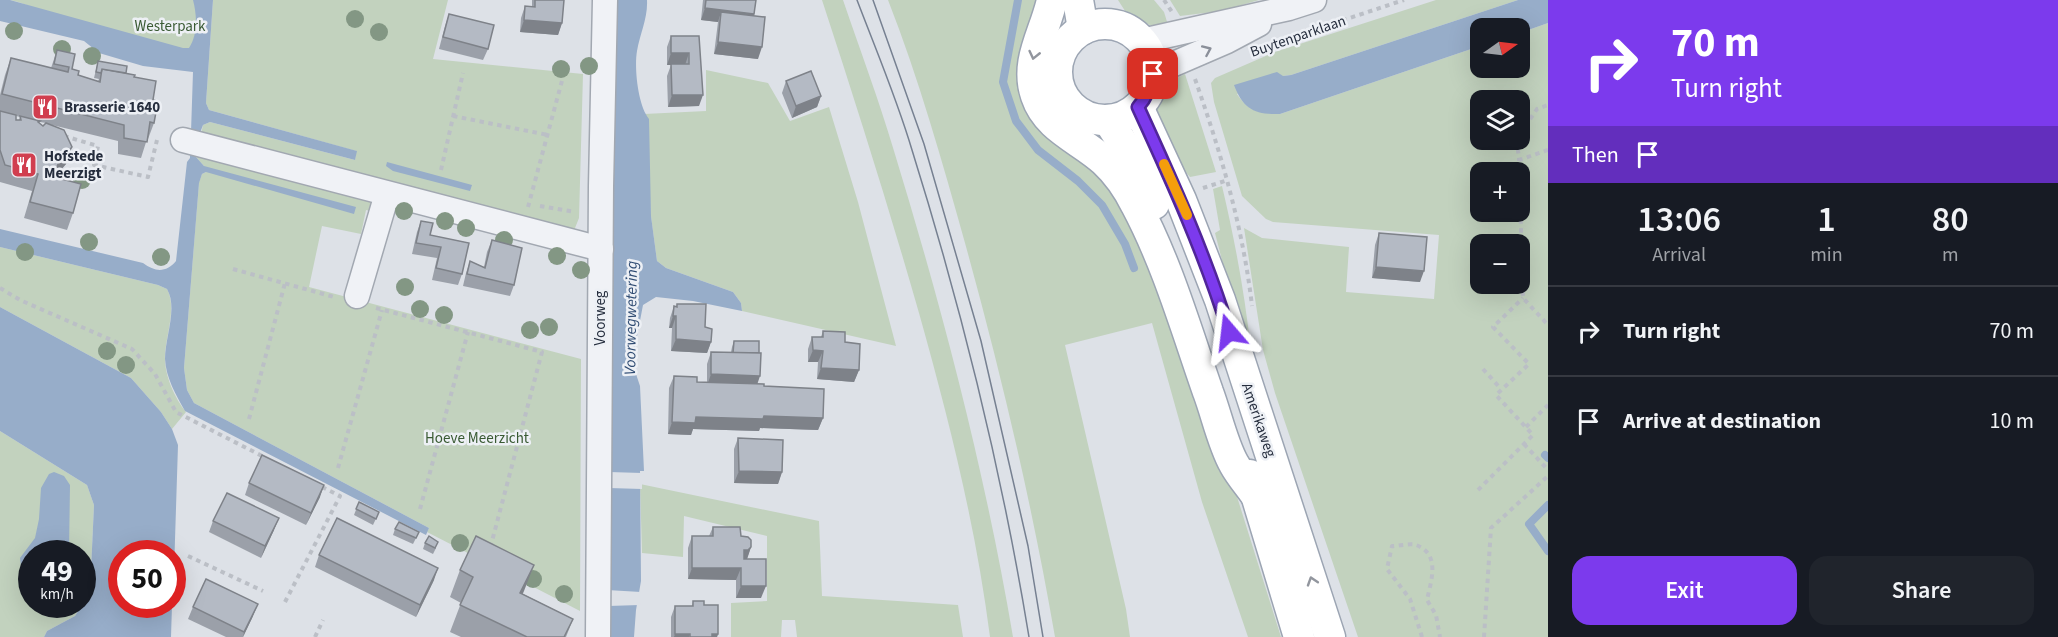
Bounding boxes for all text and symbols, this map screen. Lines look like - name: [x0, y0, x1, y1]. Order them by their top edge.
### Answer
- street label: Buytenparklaan: [1247, 10, 1349, 63]
- text: 70 m: [1671, 13, 1760, 73]
- park label: Westerpark: [134, 16, 206, 37]
- north arrow: [1470, 18, 1530, 78]
- map controls: [1470, 18, 1530, 294]
- icon: right: [1572, 24, 1650, 102]
- one-way arrow: [1200, 46, 1211, 58]
- pin: [1127, 48, 1178, 99]
- one-way arrow: [1029, 50, 1042, 60]
- icon: arrive: [1136, 57, 1169, 90]
- text: Turn right: [1671, 69, 1782, 108]
- button: layers: [1470, 90, 1530, 150]
- restaurant icon: Brasserie 1640: [30, 92, 60, 122]
- place label: Brasserie 1640: [64, 97, 160, 118]
- icon: arrive: [1631, 138, 1664, 171]
- text: Then: [1572, 139, 1619, 171]
- place label: Hofstede Meerzigt: [44, 146, 104, 184]
- restaurant icon: Hofstede Meerzigt: [9, 150, 39, 180]
- button: +: [1470, 162, 1530, 222]
- text: 13:06: [1637, 194, 1721, 245]
- text: 1: [1817, 194, 1836, 245]
- text: 80: [1932, 194, 1969, 245]
- button: −: [1470, 234, 1530, 294]
- text: Arrival: [1652, 241, 1706, 269]
- text: min: [1810, 241, 1843, 269]
- text: m: [1942, 241, 1959, 269]
- water label: Voorwegwetering: [619, 261, 643, 375]
- street label: Voorweg: [590, 290, 611, 345]
- position arrow: [1197, 300, 1261, 364]
- icon: right: [1572, 315, 1605, 348]
- text: Turn right: [1623, 315, 1720, 347]
- text: 70 m: [1989, 315, 2034, 347]
- street label: Amerikaweg: [1236, 380, 1281, 461]
- icon: arrive: [1572, 405, 1605, 438]
- text: Arrive at destination: [1623, 405, 1821, 437]
- text: 10 m: [1989, 405, 2034, 437]
- park label: Hoeve Meerzicht: [425, 428, 529, 449]
- speed limit sign: 50: [108, 540, 186, 618]
- text: 49: [41, 550, 73, 593]
- button: Exit: [1572, 556, 1797, 625]
- button: Share: [1809, 556, 2034, 625]
- one-way arrow: [1307, 576, 1319, 587]
- text: km/h: [40, 584, 74, 605]

